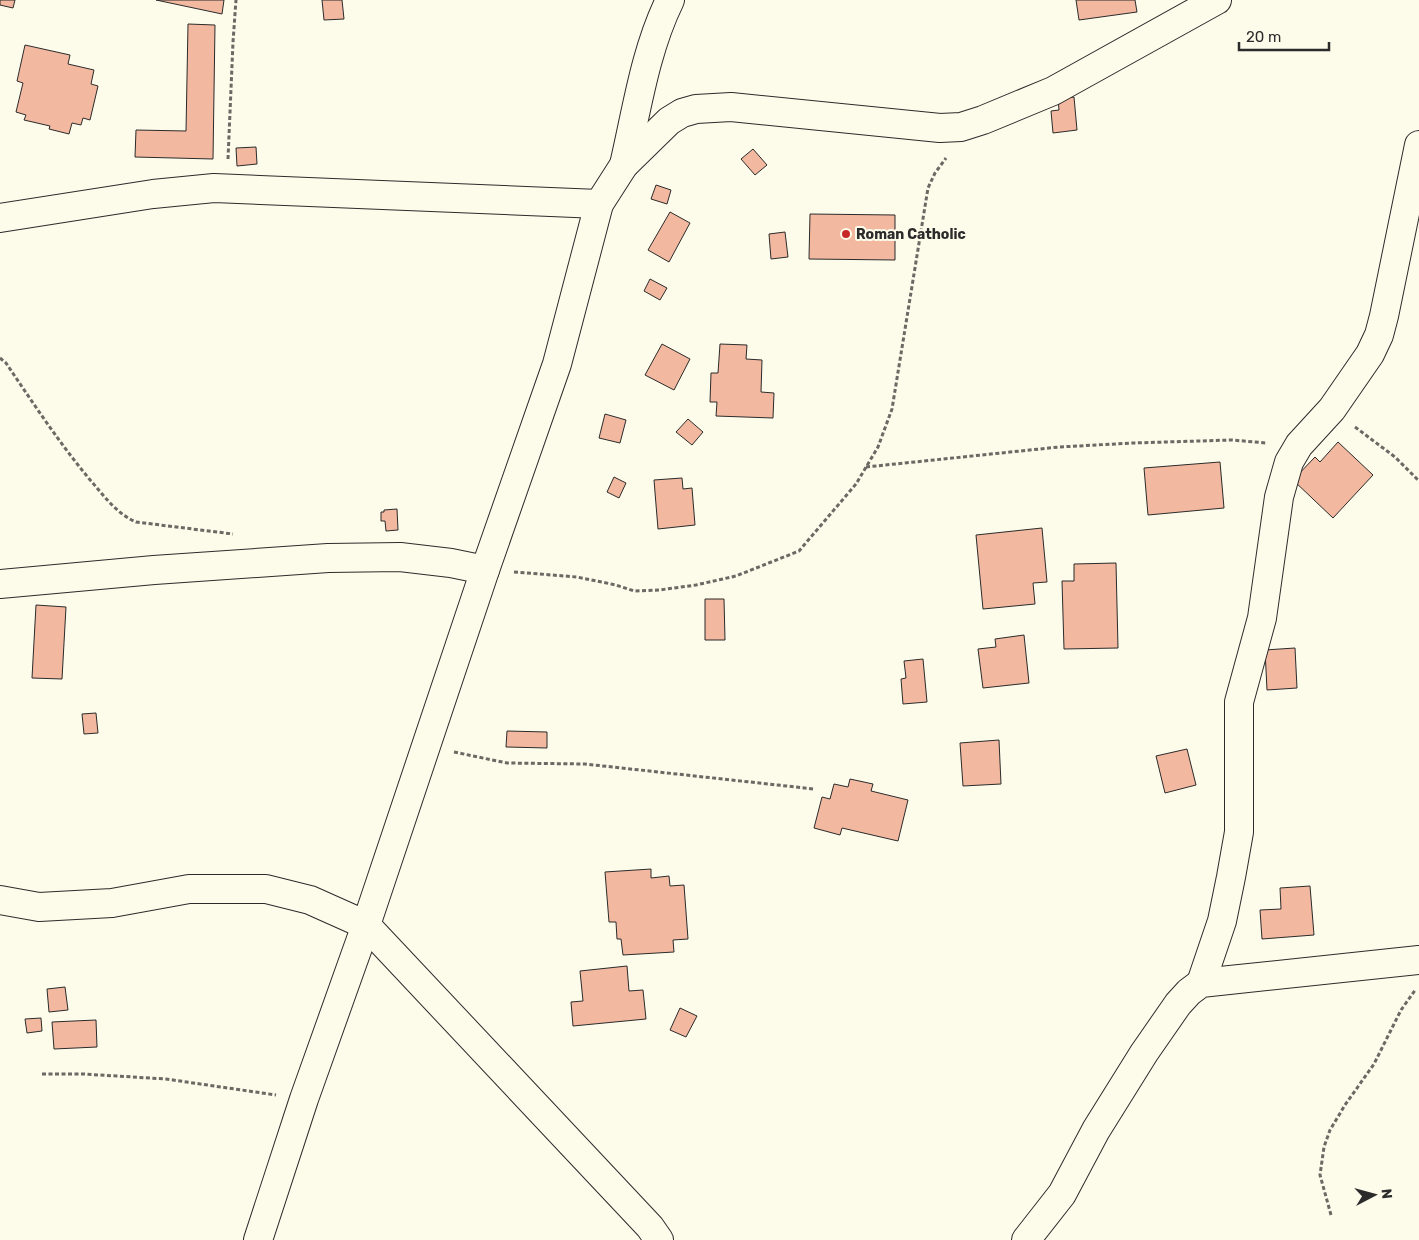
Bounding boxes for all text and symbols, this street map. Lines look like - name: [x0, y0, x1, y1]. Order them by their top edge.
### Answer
- scale bar: [1239, 20, 1329, 52]
- text: 20 m: [1246, 28, 1281, 46]
- place label: Roman Catholic: [856, 226, 966, 243]
- marker: Roman Catholic: [840, 228, 852, 240]
- north arrow: [1349, 1170, 1399, 1220]
- text: N: [1377, 1188, 1395, 1200]

